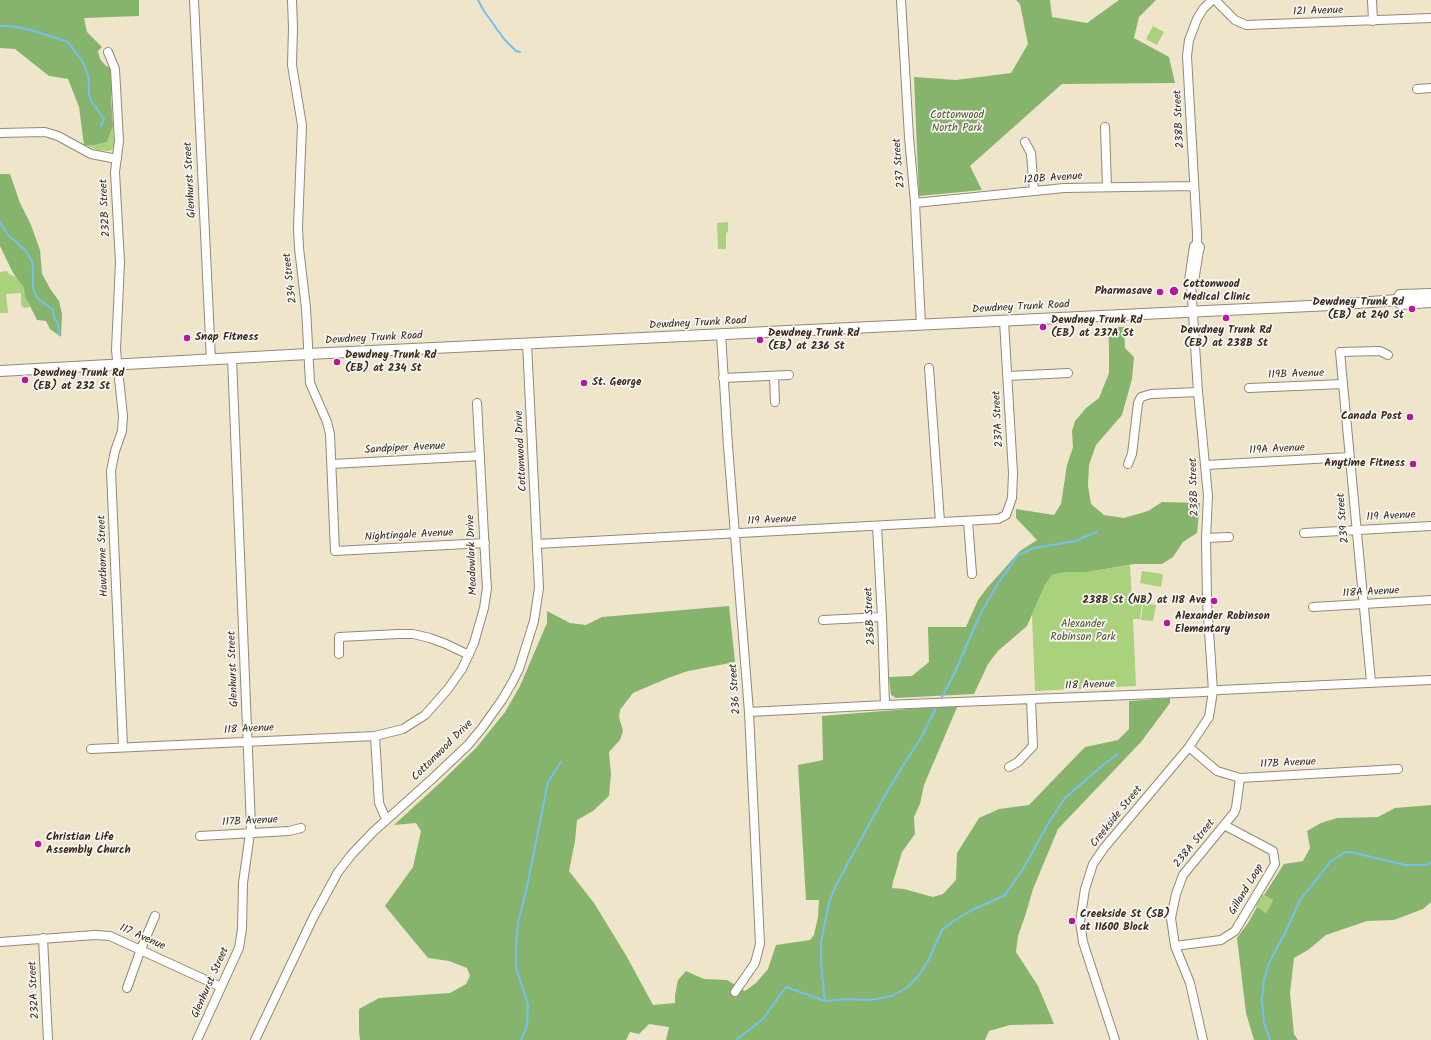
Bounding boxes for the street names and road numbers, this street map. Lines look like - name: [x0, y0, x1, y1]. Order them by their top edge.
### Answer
- street label: 121 Avenue: [1293, 5, 1343, 19]
- street label: 238B Street: [1172, 89, 1188, 149]
- street label: 237 Street: [891, 137, 909, 189]
- street label: Glenhurst Street: [182, 142, 200, 218]
- street label: 120B Avenue: [1023, 170, 1083, 188]
- street label: 232B Street: [98, 179, 114, 237]
- street label: 234 Street: [281, 252, 301, 304]
- street label: Dewdney Trunk Road: [972, 299, 1070, 317]
- street label: Dewdney Trunk Road: [649, 315, 747, 333]
- street label: Dewdney Trunk Road: [325, 330, 423, 348]
- street label: 119B Avenue: [1268, 367, 1324, 383]
- street label: 237A Street: [991, 390, 1007, 448]
- street label: Cottonwood Drive: [513, 410, 531, 492]
- street label: Sandpiper Avenue: [364, 440, 446, 458]
- street label: 119A Avenue: [1249, 442, 1305, 458]
- street label: 238B Street: [1187, 457, 1203, 517]
- street label: 239 Street: [1335, 492, 1353, 544]
- street label: 119 Avenue: [1366, 509, 1416, 525]
- street label: 119 Avenue: [747, 513, 797, 529]
- street label: Meadowlark Drive: [465, 514, 481, 596]
- street label: Hawthorne Street: [96, 515, 112, 597]
- street label: Nightingale Avenue: [364, 527, 454, 545]
- street label: 118A Avenue: [1342, 585, 1400, 601]
- street label: 236B Street: [863, 587, 879, 645]
- street label: Glenhurst Street: [226, 631, 242, 707]
- street label: 236 Street: [728, 663, 744, 715]
- street label: 118 Avenue: [1065, 679, 1115, 693]
- street label: Cottonwood Drive: [410, 718, 476, 784]
- street label: 118 Avenue: [224, 722, 274, 738]
- street label: 117B Avenue: [1260, 756, 1316, 772]
- street label: Creekside Street: [1088, 784, 1146, 850]
- street label: 117B Avenue: [222, 814, 278, 830]
- street label: 238A Street: [1172, 817, 1218, 871]
- street label: Gilland Loop: [1227, 862, 1267, 918]
- street label: 117 Avenue: [117, 922, 167, 954]
- street label: Glenhurst Street: [189, 945, 233, 1021]
- street label: 232A Street: [27, 961, 43, 1019]

